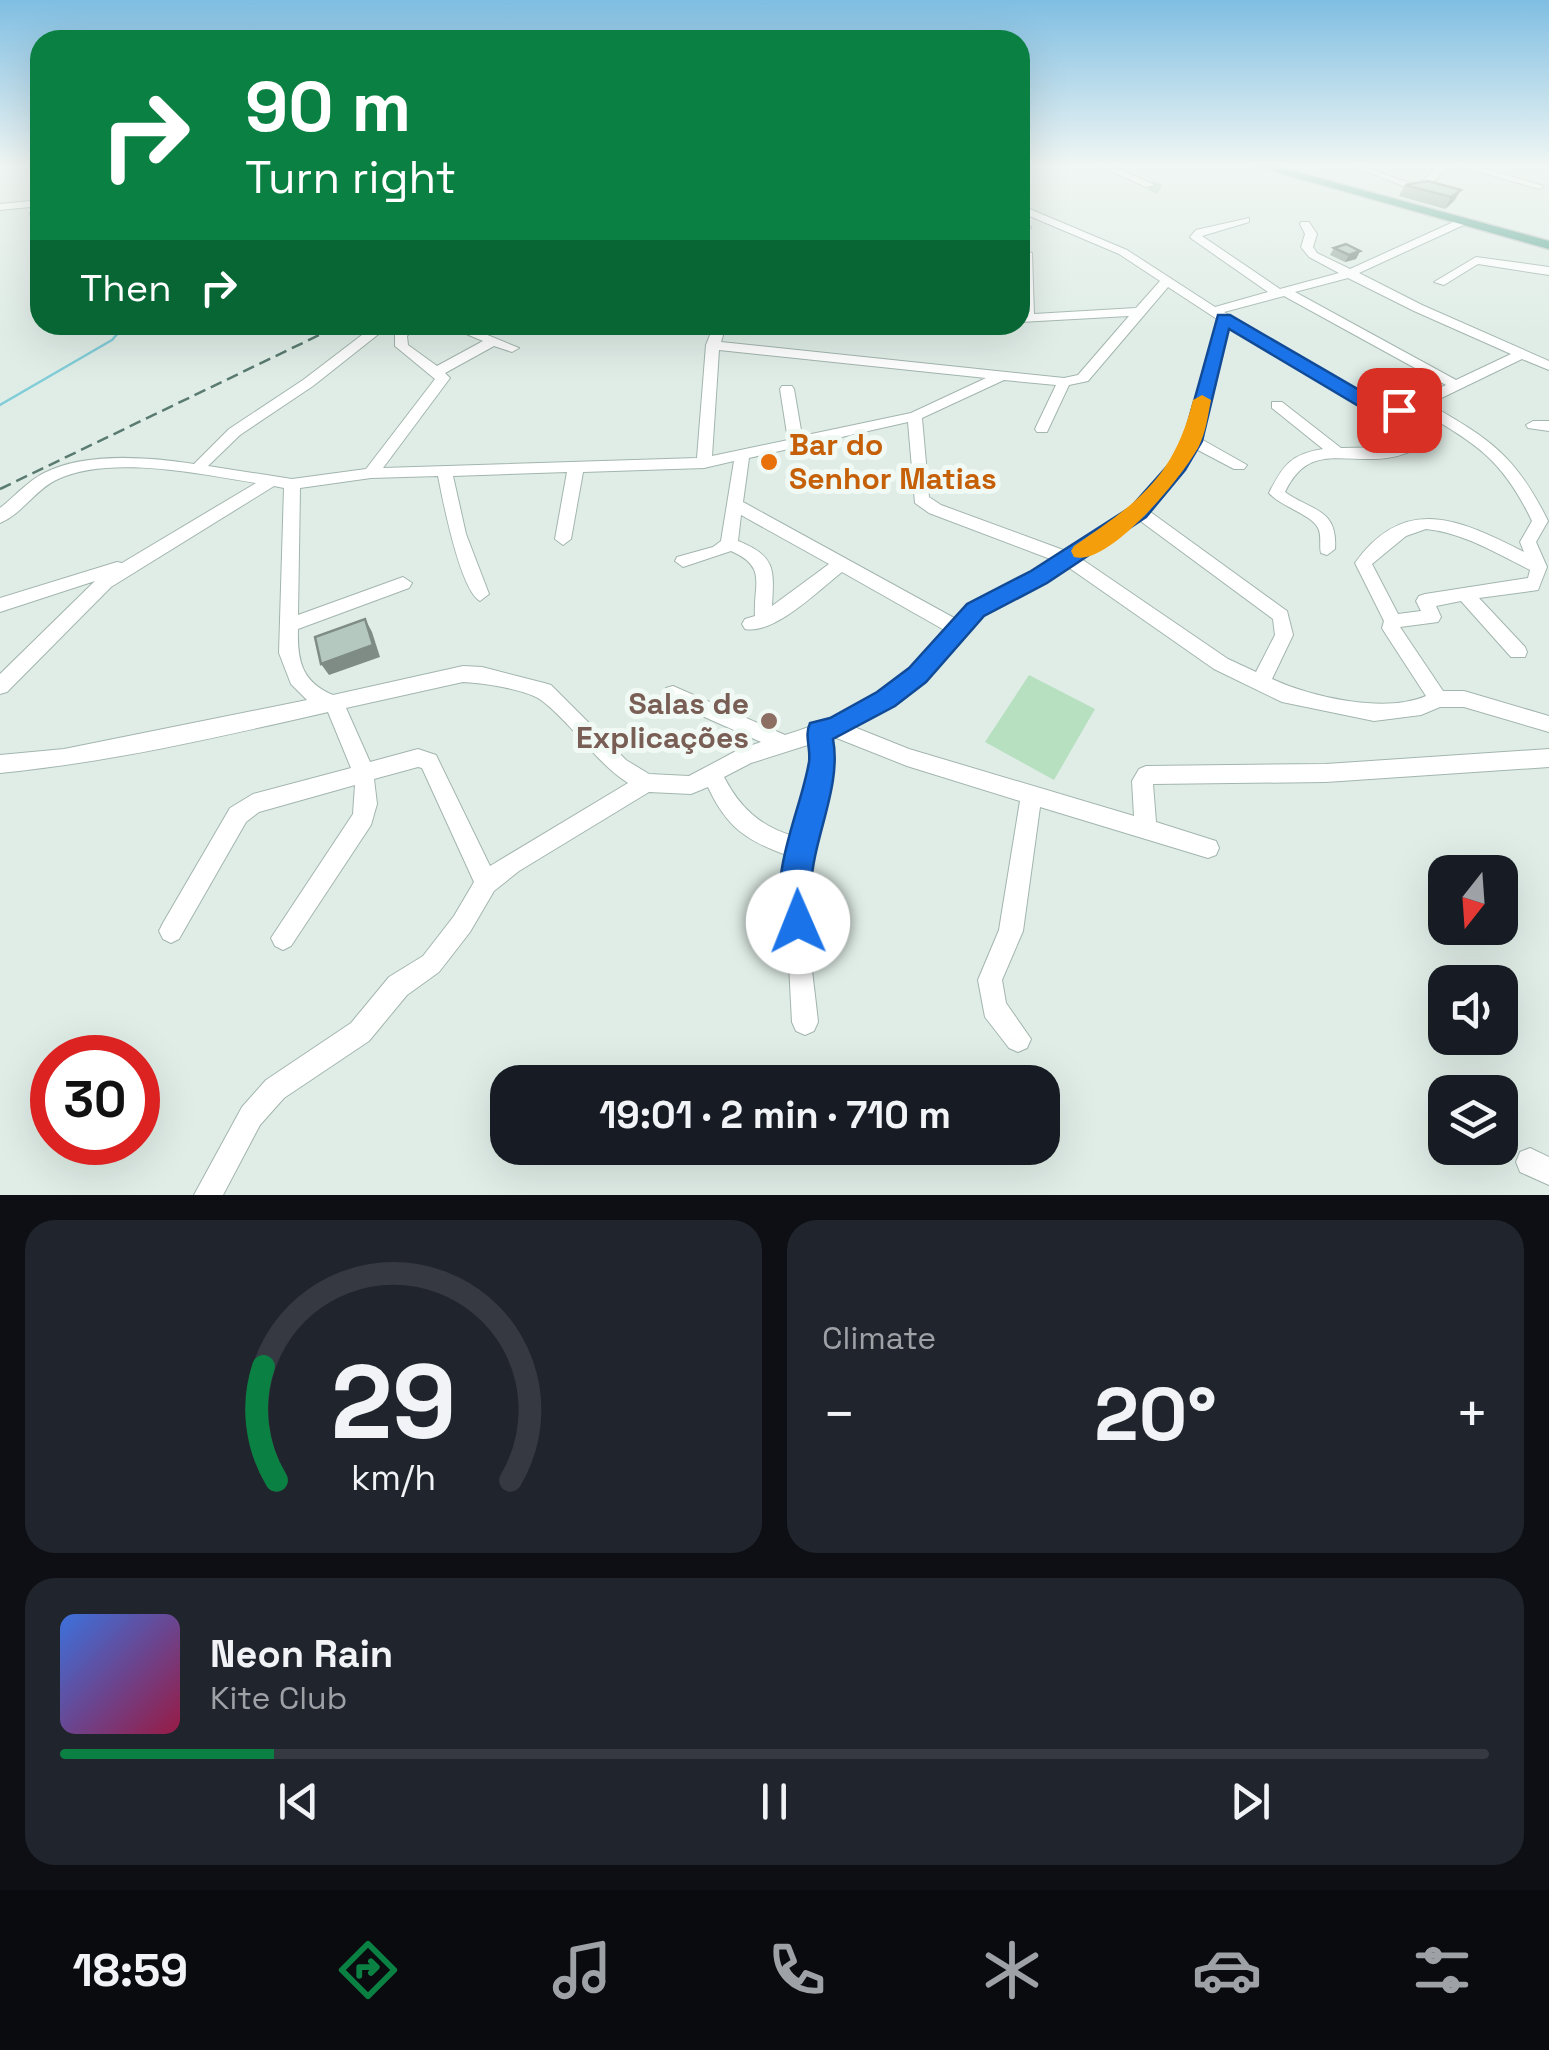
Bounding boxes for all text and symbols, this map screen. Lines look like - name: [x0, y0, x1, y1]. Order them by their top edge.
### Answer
- text: 90 m: [245, 62, 411, 151]
- icon: right: [80, 70, 210, 200]
- text: Turn right: [245, 149, 456, 206]
- icon: right: [191, 260, 246, 315]
- text: Then: [80, 264, 171, 312]
- pin: [1357, 368, 1442, 453]
- icon: arrive: [1372, 383, 1427, 438]
- place label: Bar do Senhor Matias: [789, 425, 997, 498]
- marker: Bar do Senhor Matias: [758, 451, 780, 473]
- place label: Salas de Explicações: [576, 684, 749, 757]
- marker: Salas de Explicações: [758, 710, 780, 732]
- north arrow: [1428, 855, 1518, 945]
- map controls: [1428, 855, 1518, 1165]
- position arrow: [746, 870, 850, 974]
- button: sound: [1428, 965, 1518, 1055]
- speed limit sign: 30: [30, 1035, 160, 1165]
- button: layers: [1428, 1075, 1518, 1165]
- text: 19:01 · 2 min · 710 m: [599, 1091, 951, 1139]
- text: Climate: [822, 1318, 936, 1358]
- text: 29: [331, 1336, 456, 1468]
- text: 20°: [1094, 1366, 1217, 1462]
- text: −: [822, 1379, 856, 1449]
- text: +: [1455, 1379, 1489, 1449]
- text: km/h: [351, 1455, 436, 1500]
- text: Neon Rain: [210, 1630, 393, 1678]
- text: Kite Club: [210, 1678, 347, 1718]
- icon: previous: [271, 1774, 326, 1829]
- icon: pause: [747, 1774, 802, 1829]
- icon: next: [1223, 1774, 1278, 1829]
- icon: directions: [333, 1935, 403, 2005]
- icon: music: [547, 1935, 617, 2005]
- icon: phone: [762, 1935, 832, 2005]
- icon: climate: [977, 1935, 1047, 2005]
- icon: car: [1192, 1935, 1262, 2005]
- icon: filters: [1407, 1935, 1477, 2005]
- text: 18:59: [72, 1942, 188, 1999]

